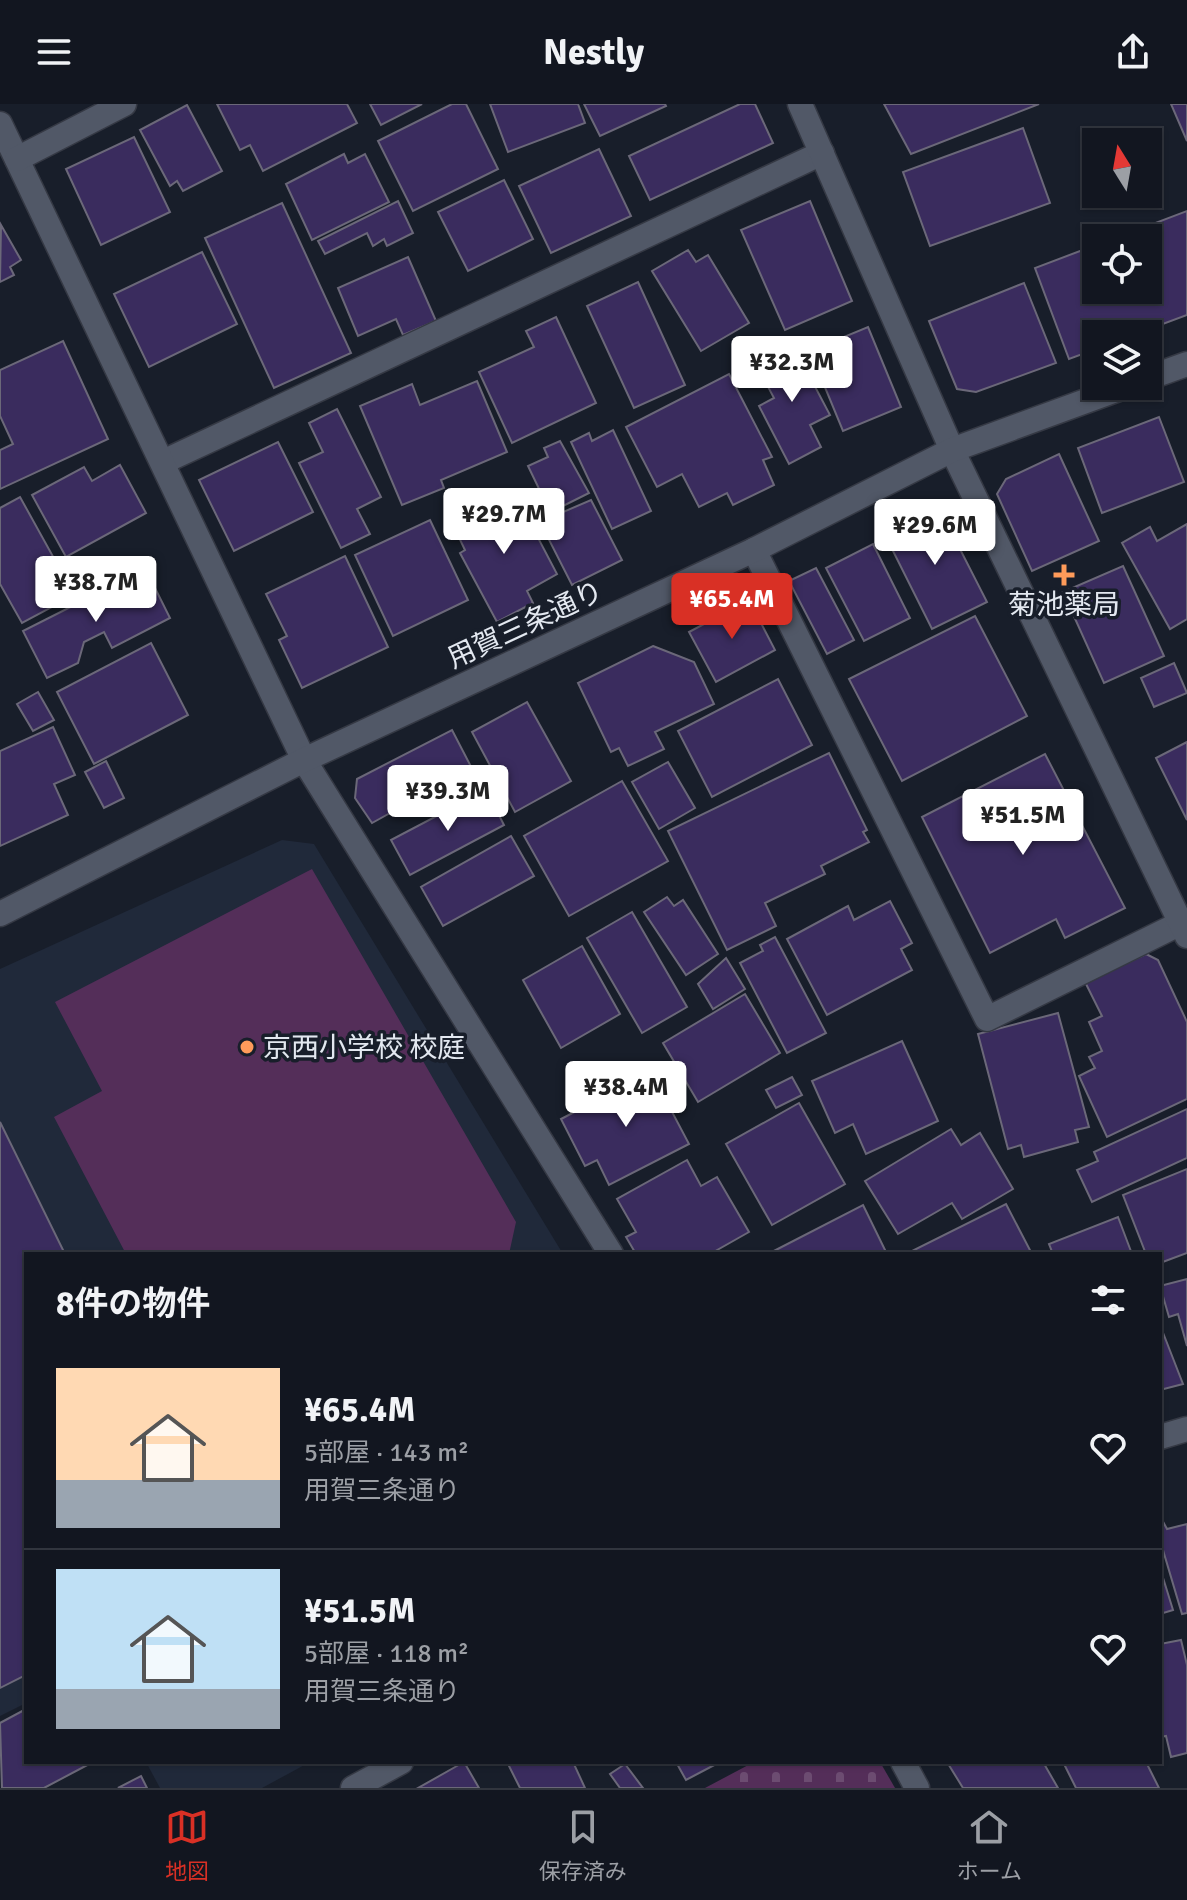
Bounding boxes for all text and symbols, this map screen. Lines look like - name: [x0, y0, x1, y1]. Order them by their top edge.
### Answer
- icon: menu: [32, 30, 76, 74]
- text: Nestly: [543, 30, 644, 75]
- icon: share: [1111, 30, 1155, 74]
- north arrow: [1082, 128, 1162, 208]
- map controls: [1082, 128, 1162, 400]
- button: locate: [1082, 224, 1162, 304]
- button: layers: [1082, 320, 1162, 400]
- pin: ¥32.3M: [727, 336, 857, 404]
- text: ¥32.3M: [749, 346, 835, 378]
- pin: ¥29.7M: [439, 488, 569, 556]
- text: ¥29.7M: [461, 498, 547, 530]
- pin: ¥29.6M: [870, 499, 1000, 567]
- text: ¥29.6M: [892, 509, 978, 541]
- pin: ¥38.7M: [31, 556, 161, 624]
- text: ¥38.7M: [53, 566, 139, 598]
- marker: 菊池薬局: [1055, 566, 1073, 584]
- pin: ¥65.4M: [667, 573, 797, 641]
- street label: 用賀三条通り: [442, 574, 609, 676]
- text: ¥65.4M: [689, 583, 775, 615]
- place label: 菊池薬局: [1008, 588, 1120, 622]
- pin: ¥39.3M: [383, 765, 513, 833]
- text: ¥39.3M: [405, 775, 491, 807]
- pin: ¥51.5M: [958, 789, 1088, 857]
- text: ¥51.5M: [980, 799, 1066, 831]
- place label: 京西小学校 校庭: [263, 1031, 465, 1065]
- marker: 京西小学校 校庭: [238, 1038, 256, 1056]
- pin: ¥38.4M: [561, 1061, 691, 1129]
- text: ¥38.4M: [583, 1071, 669, 1103]
- icon: filters: [1086, 1278, 1130, 1322]
- text: 8件の物件: [56, 1283, 210, 1325]
- text: ¥65.4M: [304, 1389, 416, 1431]
- icon: home: [120, 1400, 216, 1496]
- icon: heart: [1086, 1426, 1130, 1470]
- text: 5部屋 · 143 m²: [304, 1437, 469, 1469]
- text: 用賀三条通り: [304, 1475, 460, 1507]
- text: ¥51.5M: [304, 1590, 416, 1632]
- icon: home: [120, 1601, 216, 1697]
- icon: heart: [1086, 1627, 1130, 1671]
- text: 5部屋 · 118 m²: [304, 1638, 469, 1670]
- text: 用賀三条通り: [304, 1676, 460, 1708]
- tab: 地図: [165, 1805, 209, 1885]
- tab: 保存済み: [539, 1805, 627, 1885]
- tab: ホーム: [957, 1805, 1022, 1885]

